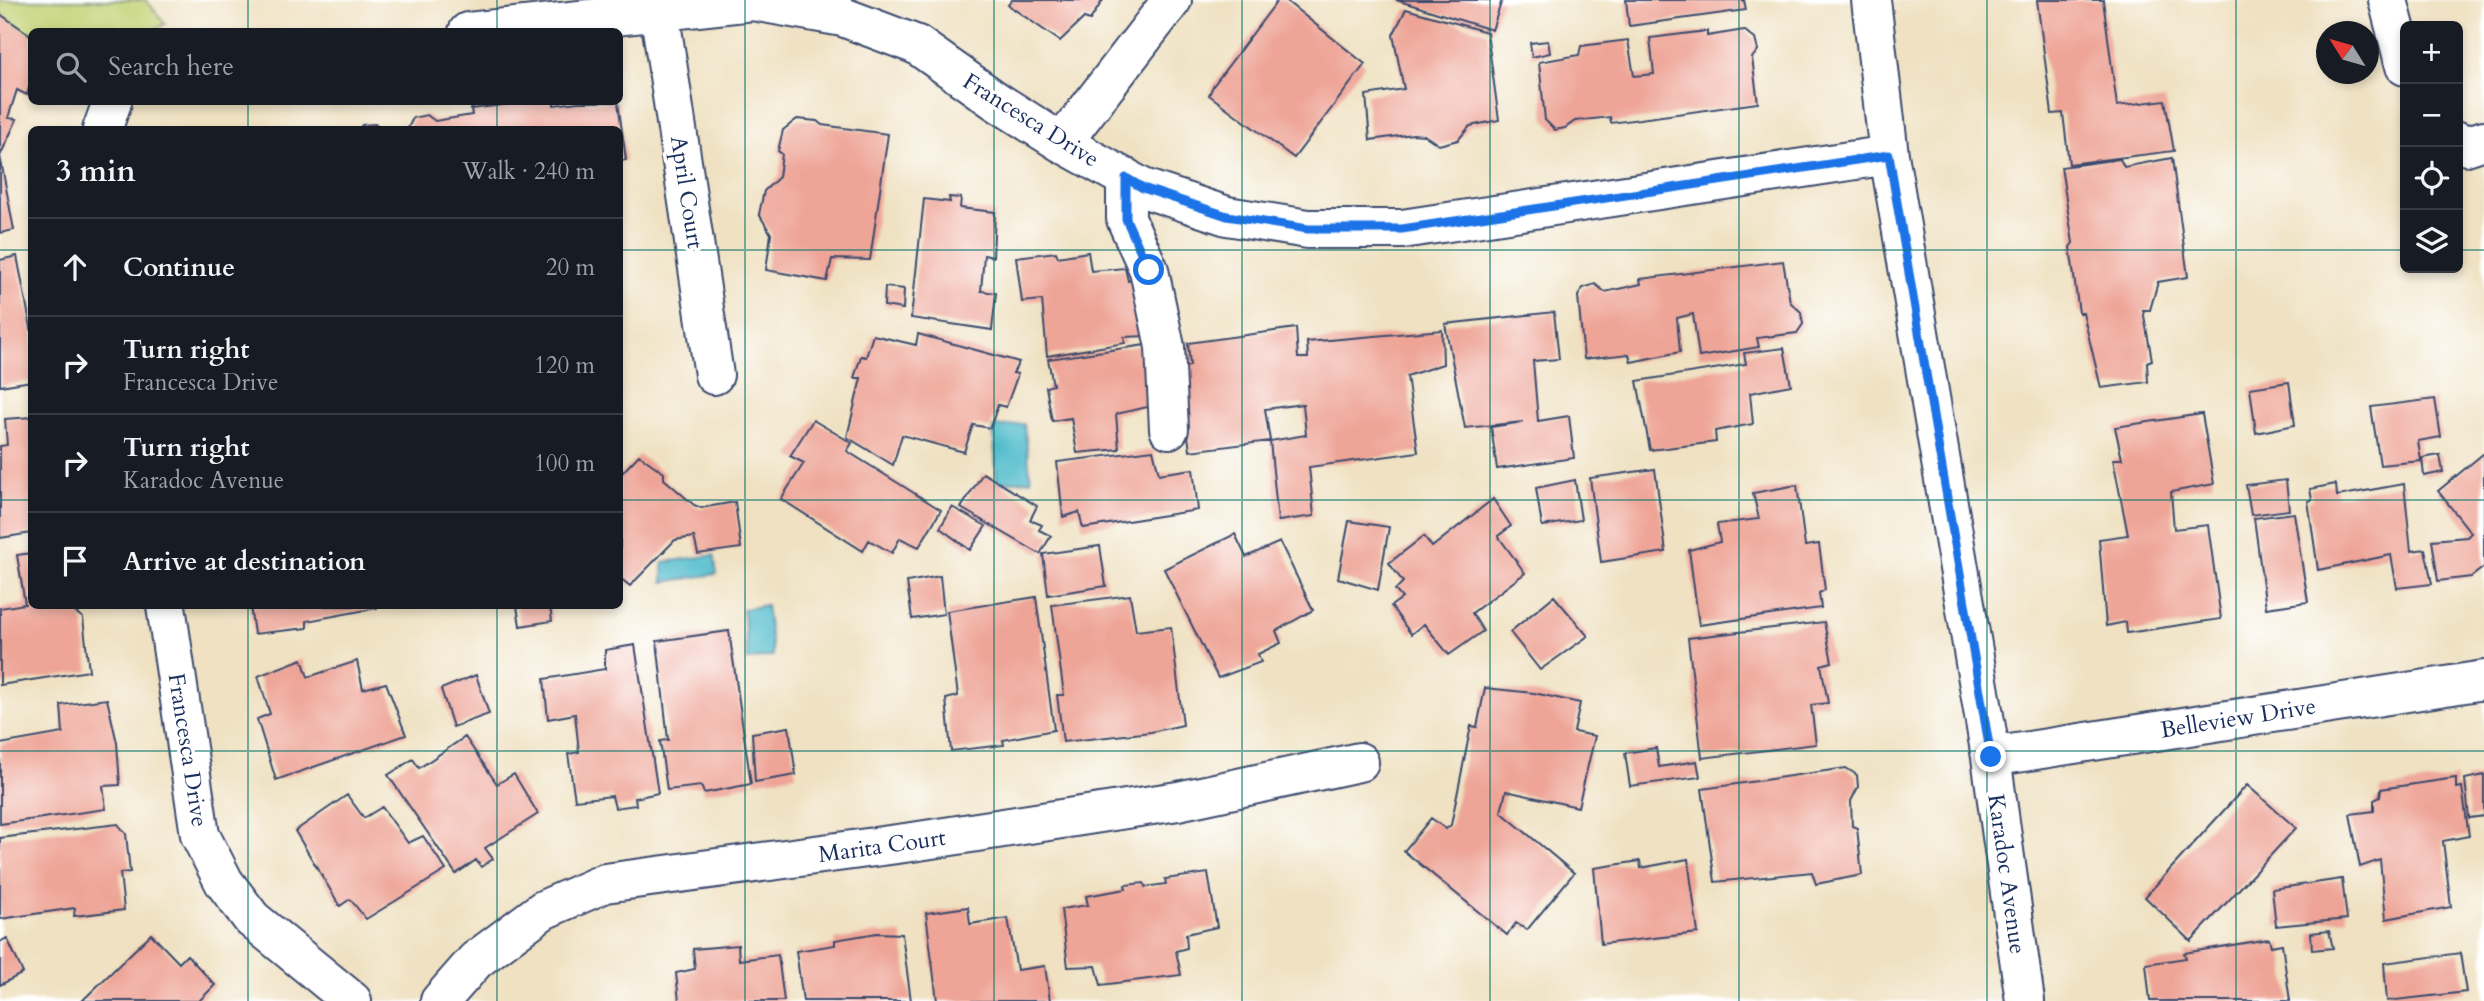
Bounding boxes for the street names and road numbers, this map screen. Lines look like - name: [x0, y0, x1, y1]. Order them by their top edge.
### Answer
- street label: Francesca Drive: [957, 66, 1105, 174]
- street label: April Court: [663, 133, 711, 251]
- street label: Francesca Drive: [161, 671, 215, 829]
- street label: Belleview Drive: [2158, 690, 2318, 746]
- street label: Karadoc Avenue: [1980, 792, 2034, 956]
- street label: Marita Court: [816, 822, 948, 870]

